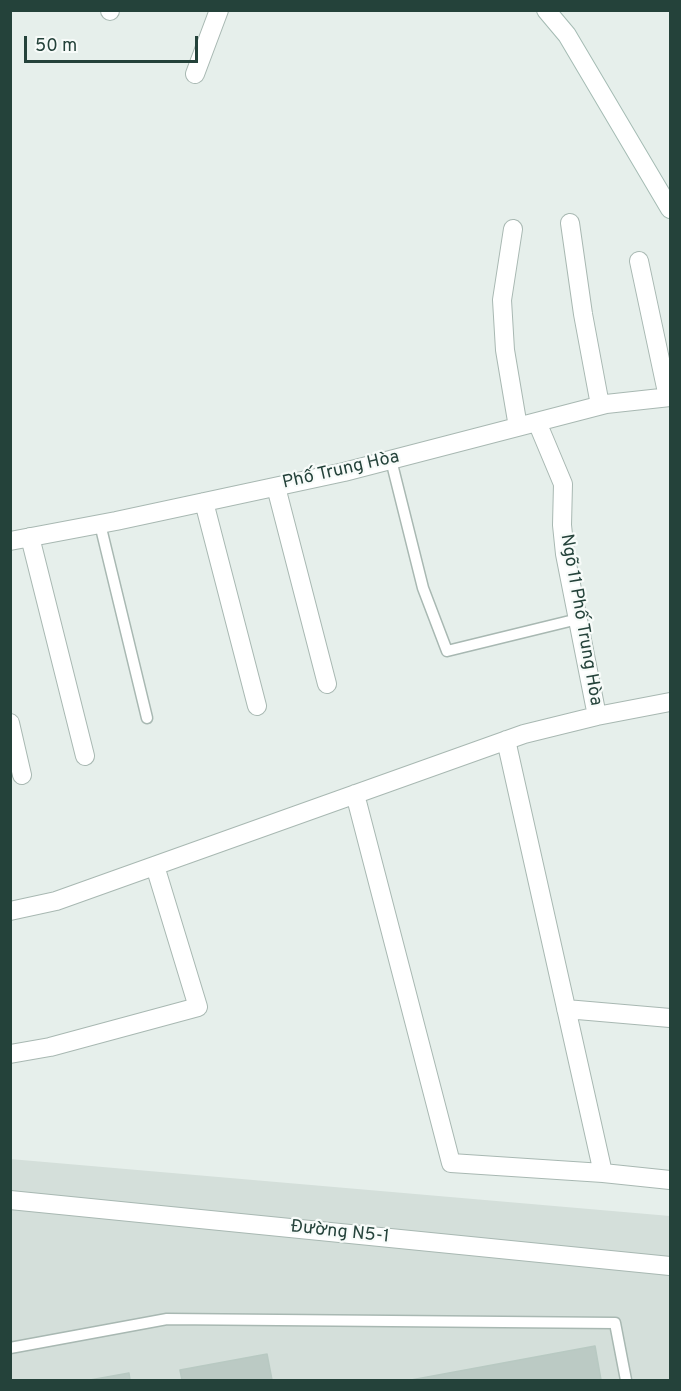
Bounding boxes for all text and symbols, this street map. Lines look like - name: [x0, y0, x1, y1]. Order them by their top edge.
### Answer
- scale bar: [27, 24, 201, 62]
- text: 50 m: [35, 35, 77, 58]
- street label: Phố Trung Hòa: [280, 447, 402, 495]
- street label: Ngõ 11 Phố Trung Hòa: [554, 532, 606, 708]
- street label: Đường N5-1: [289, 1217, 391, 1249]

